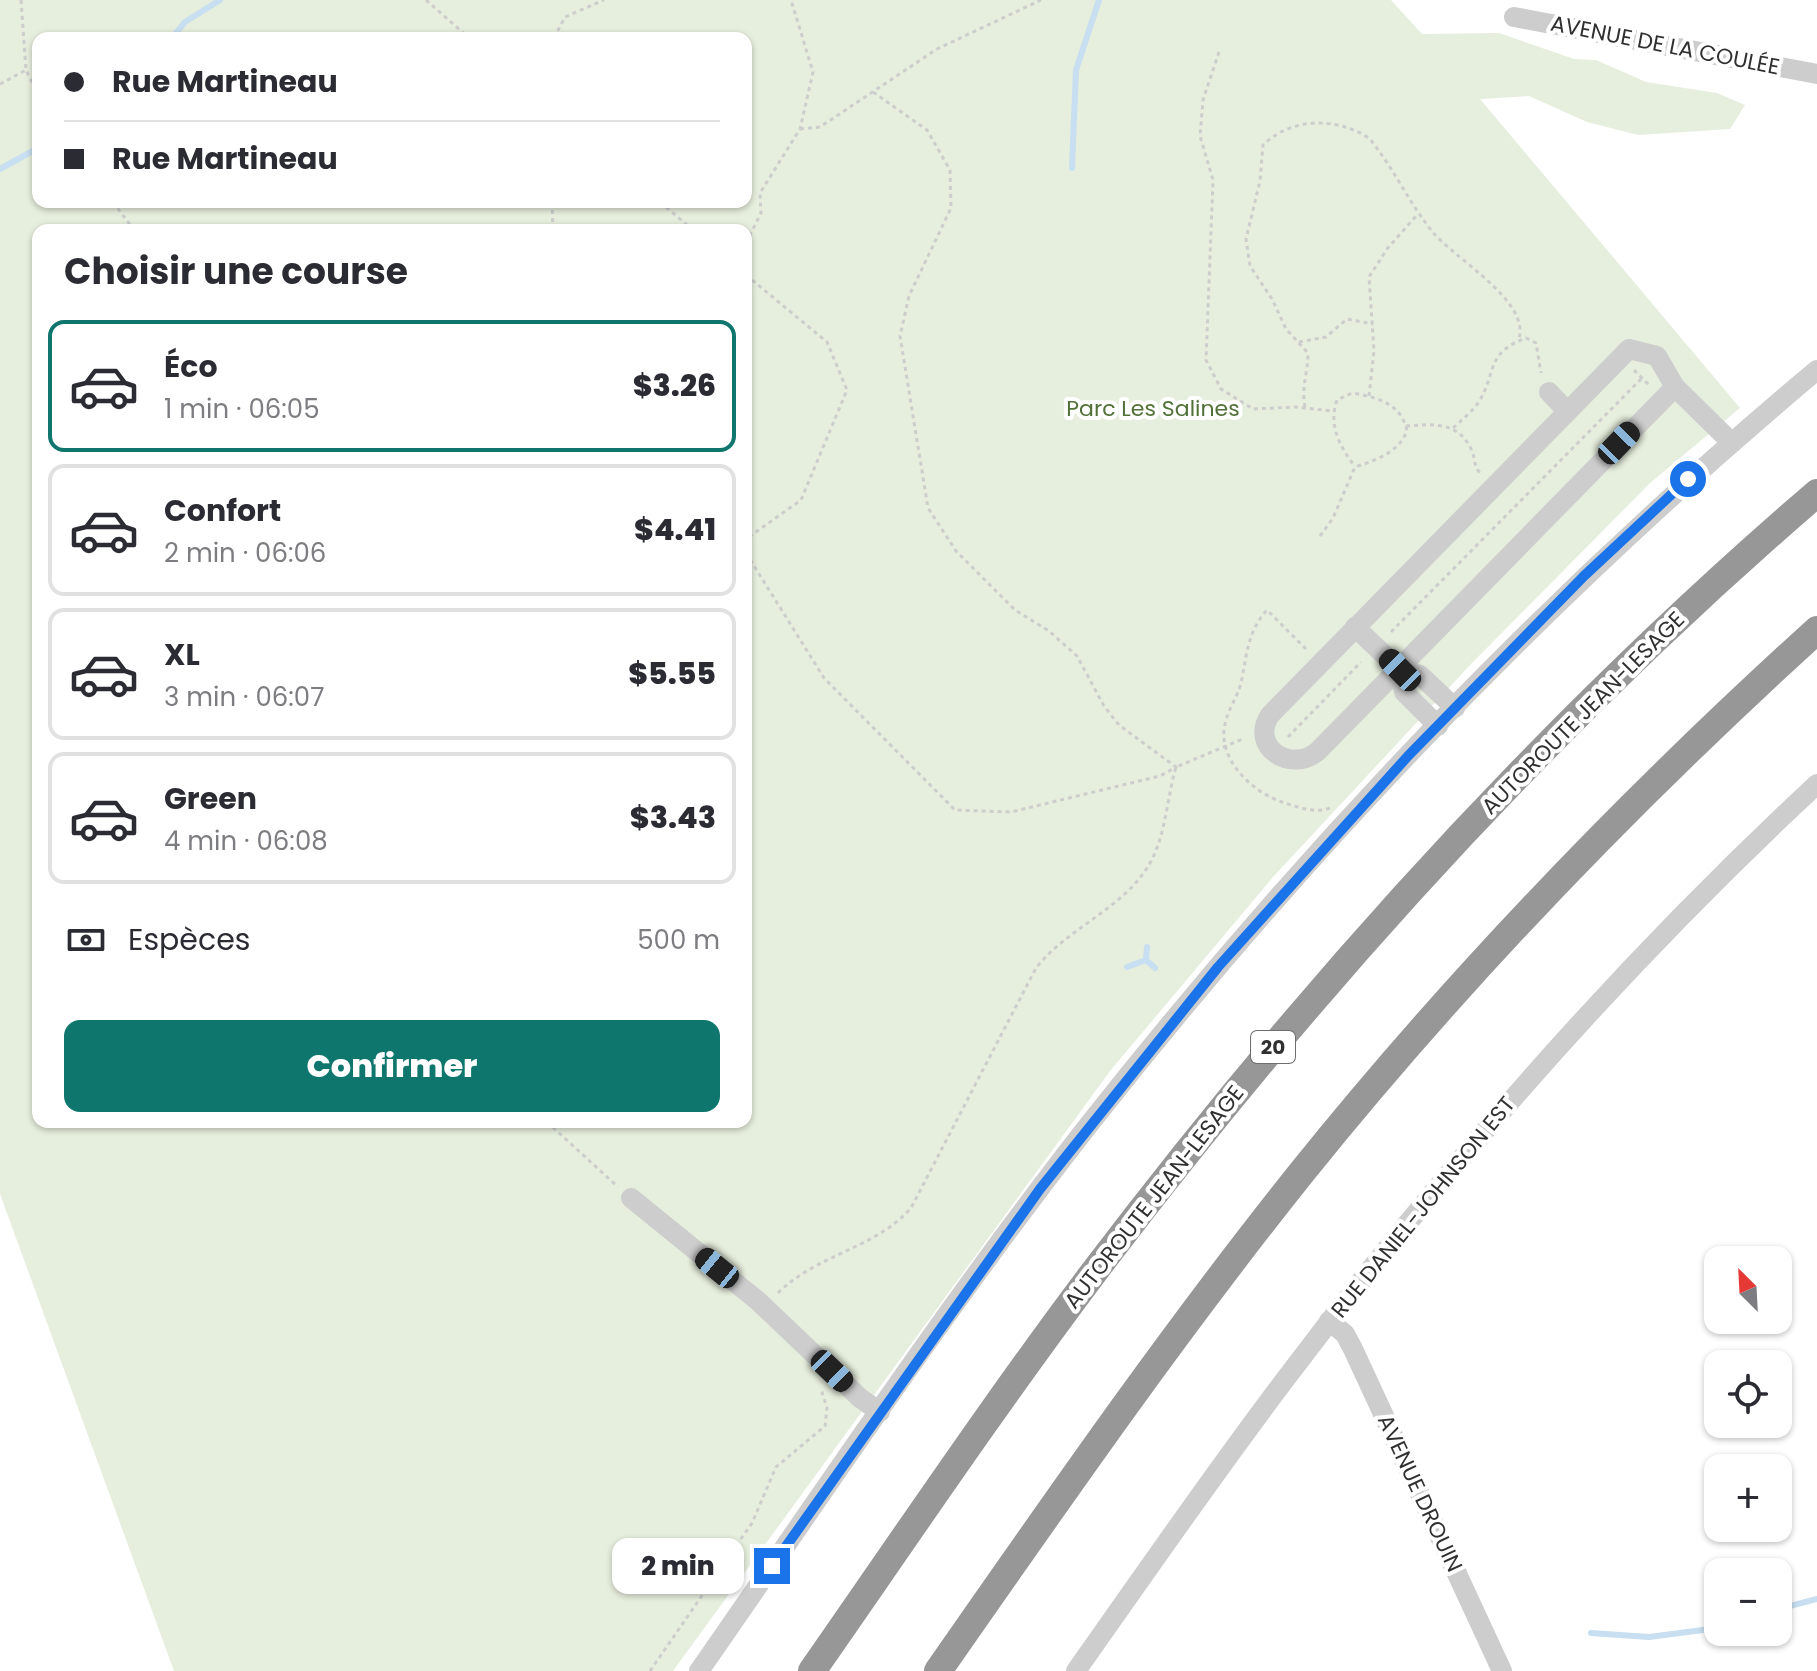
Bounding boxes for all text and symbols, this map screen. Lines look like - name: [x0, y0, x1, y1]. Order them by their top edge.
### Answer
- street label: AVENUE DE LA COULÉE: [1548, 8, 1782, 82]
- text: Rue Martineau: [112, 60, 338, 103]
- text: Rue Martineau: [112, 137, 338, 180]
- text: Choisir une course: [64, 246, 408, 297]
- text: Éco: [164, 345, 218, 388]
- icon: car: [68, 350, 140, 422]
- text: $3.26: [633, 364, 716, 407]
- text: 1 min · 06:05: [164, 391, 320, 427]
- park label: Parc Les Salines: [1066, 393, 1240, 424]
- car: [1594, 417, 1644, 469]
- route start: [1670, 461, 1706, 497]
- text: Confort: [164, 489, 281, 532]
- icon: car: [68, 494, 140, 566]
- text: $4.41: [634, 508, 716, 551]
- text: 2 min · 06:06: [164, 535, 326, 571]
- street label: AUTOROUTE JEAN-LESAGE: [1475, 605, 1691, 821]
- text: XL: [164, 633, 200, 676]
- icon: car: [68, 638, 140, 710]
- car: [1375, 645, 1425, 695]
- text: $5.55: [628, 652, 716, 695]
- text: 3 min · 06:07: [164, 679, 324, 715]
- text: Green: [164, 777, 257, 820]
- icon: car: [68, 782, 140, 854]
- text: $3.43: [630, 796, 716, 839]
- text: 4 min · 06:08: [164, 823, 328, 859]
- icon: cash: [64, 918, 108, 962]
- text: Espèces: [128, 918, 250, 961]
- text: 500 m: [637, 922, 720, 958]
- button: Confirmer: [64, 1020, 720, 1112]
- road number: 20: [1251, 1031, 1295, 1063]
- street label: AUTOROUTE JEAN-LESAGE: [1057, 1079, 1251, 1315]
- street label: RUE DANIEL-JOHNSON EST: [1324, 1090, 1522, 1324]
- car: [691, 1244, 743, 1292]
- north arrow: [1704, 1246, 1792, 1334]
- map controls: [1704, 1246, 1792, 1646]
- car: [806, 1346, 858, 1396]
- button: locate: [1704, 1350, 1792, 1438]
- street label: AVENUE DROUIN: [1370, 1409, 1470, 1577]
- button: +: [1704, 1454, 1792, 1542]
- callout: 2 min: [612, 1538, 744, 1594]
- text: 2 min: [641, 1548, 715, 1584]
- route end: [754, 1548, 790, 1584]
- button: −: [1704, 1558, 1792, 1646]

